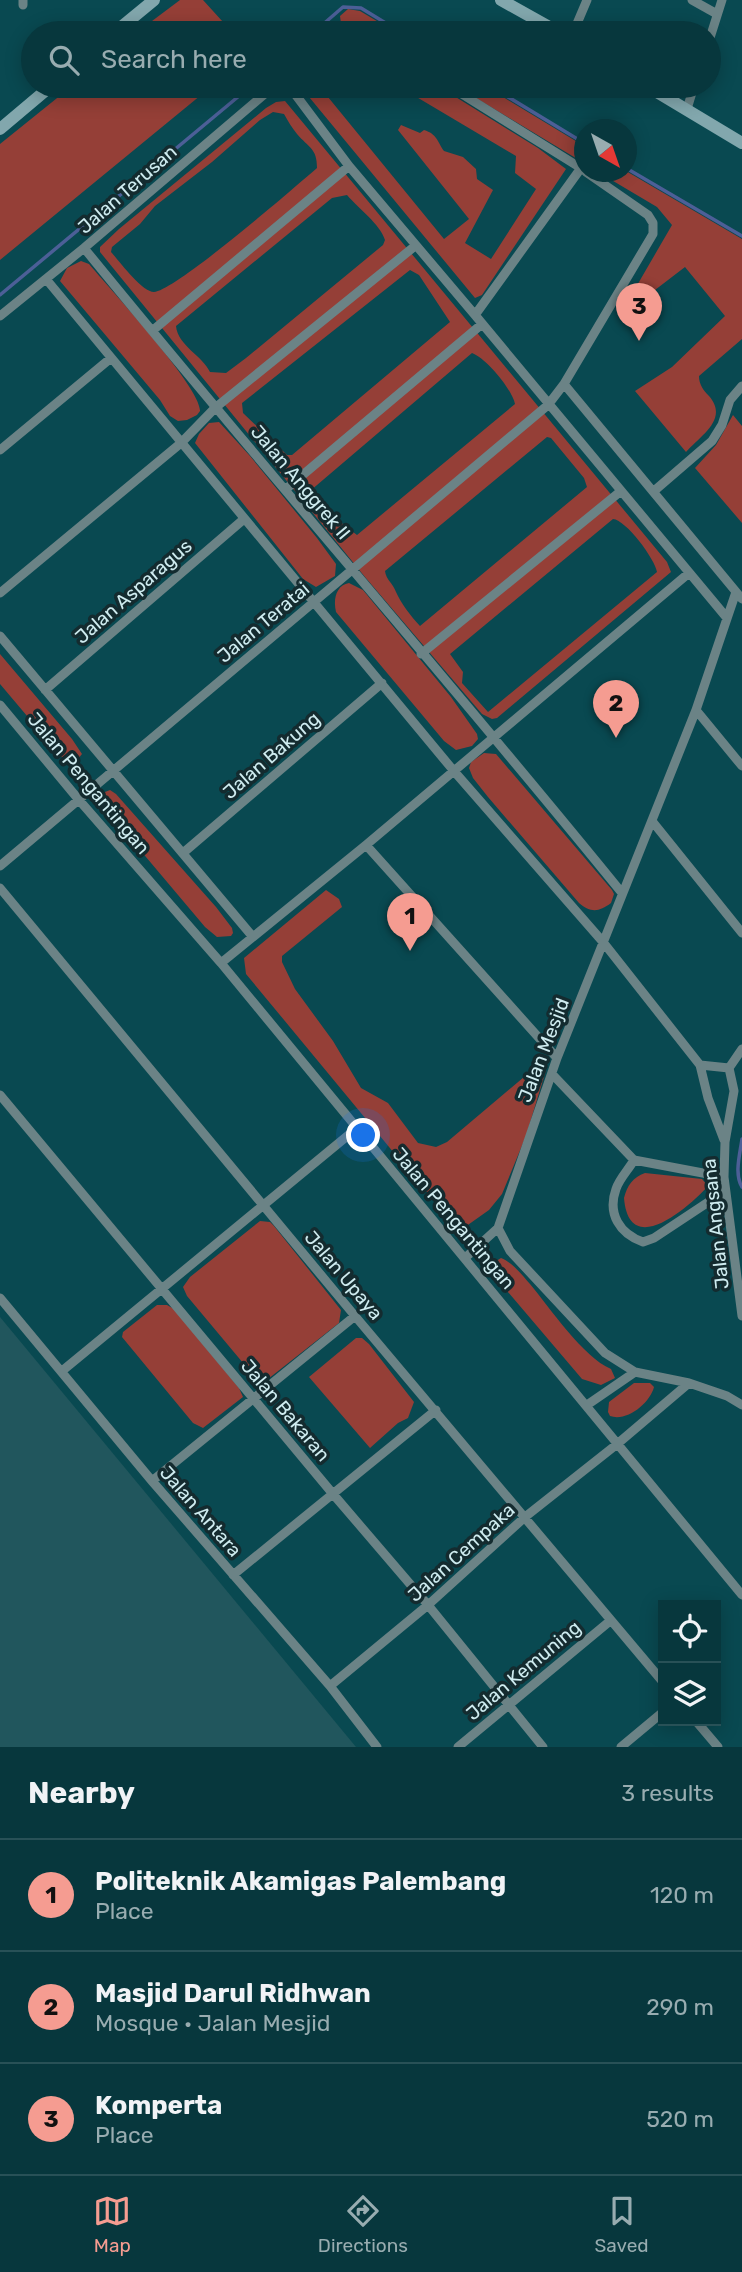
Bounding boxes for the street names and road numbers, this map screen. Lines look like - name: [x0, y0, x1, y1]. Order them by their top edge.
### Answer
- street label: Jalan Terusan: [73, 140, 181, 239]
- street label: Jalan Anggrek II: [246, 420, 355, 544]
- street label: Jalan Asparagus: [70, 534, 197, 648]
- street label: Jalan Teratai: [213, 577, 314, 668]
- street label: Jalan Bakung: [218, 707, 325, 804]
- street label: Jalan Pengantingan: [23, 708, 155, 859]
- street label: Jalan Mesjid: [513, 995, 574, 1106]
- street label: Jalan Pengantingan: [388, 1143, 520, 1294]
- street label: Jalan Angsana: [697, 1158, 734, 1290]
- street label: Jalan Upaya: [300, 1226, 388, 1325]
- street label: Jalan Bakaran: [236, 1355, 335, 1466]
- street label: Jalan Antara: [155, 1461, 246, 1561]
- street label: Jalan Cempaka: [403, 1498, 519, 1606]
- street label: Jalan Kemuning: [461, 1616, 585, 1725]

